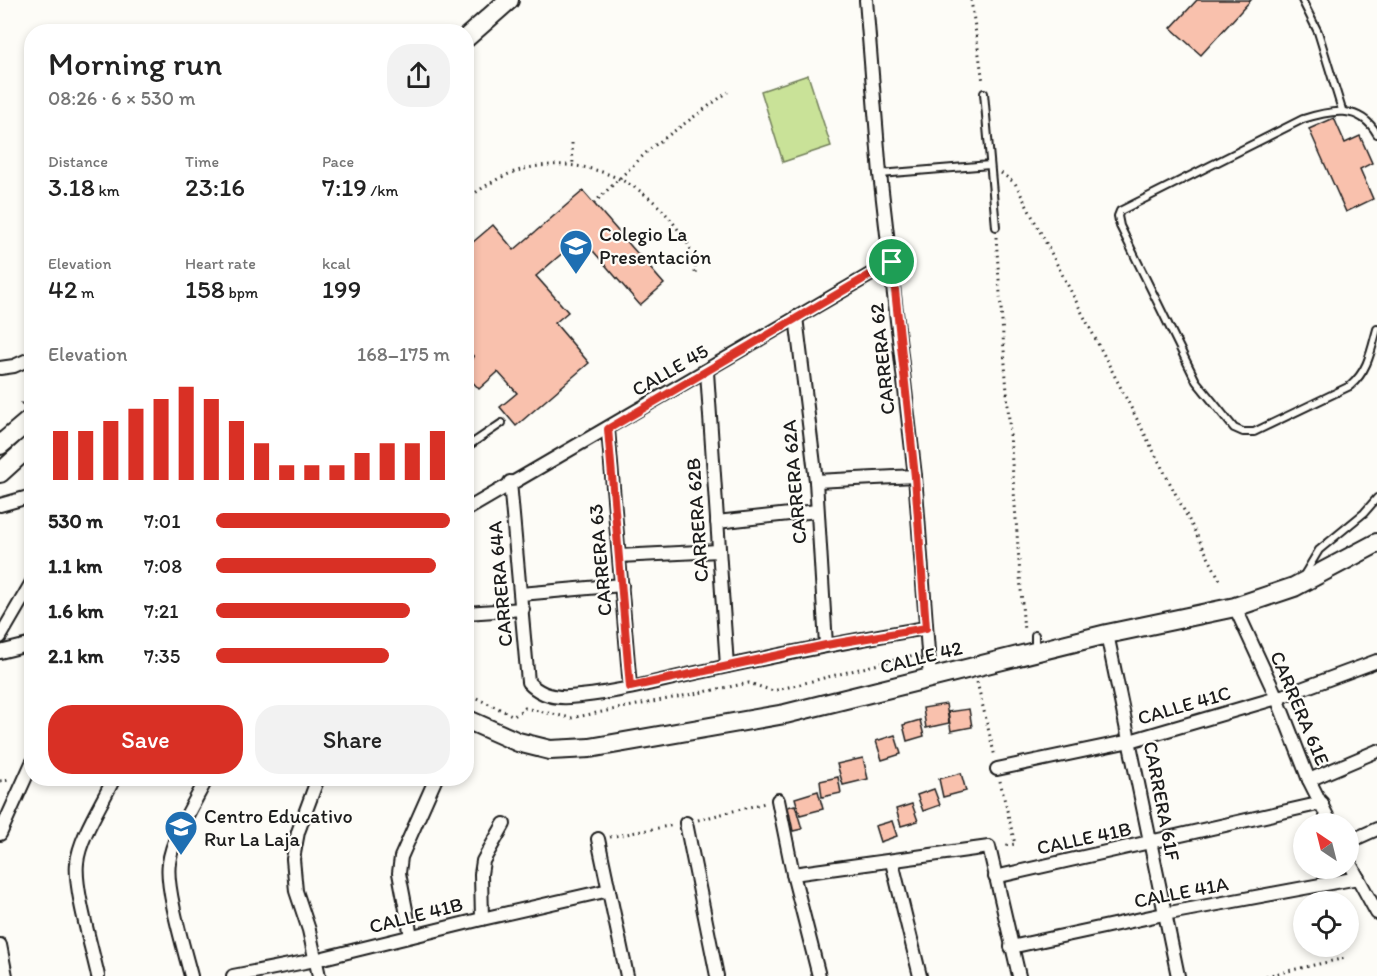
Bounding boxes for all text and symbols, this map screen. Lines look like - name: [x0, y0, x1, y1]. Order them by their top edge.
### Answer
- text: Morning run: [48, 44, 223, 83]
- button: share: [387, 44, 450, 107]
- text: 08:26 · 6 × 530 m: [48, 86, 195, 110]
- text: Distance: [48, 152, 108, 171]
- text: Time: [185, 152, 219, 171]
- text: Pace: [322, 152, 354, 171]
- text: 3.18: [48, 171, 95, 203]
- text: 23:16: [185, 171, 245, 203]
- text: 7:19: [322, 171, 367, 203]
- text: km: [95, 181, 120, 200]
- text: /km: [367, 181, 398, 200]
- place label: Colegio La Presentación: [599, 222, 711, 269]
- school or university icon: Colegio La Presentación: [558, 228, 594, 275]
- pin: [866, 236, 917, 287]
- icon: arrive: [875, 245, 908, 278]
- text: Elevation: [48, 254, 112, 273]
- text: Heart rate: [185, 254, 256, 273]
- text: kcal: [322, 254, 350, 273]
- text: 42: [48, 273, 77, 305]
- text: 158: [185, 273, 225, 305]
- text: 199: [322, 273, 361, 305]
- text: m: [77, 283, 94, 302]
- text: bpm: [225, 283, 258, 302]
- street label: CARRERA 62: [864, 302, 900, 416]
- street label: CALLE 45: [628, 339, 712, 401]
- text: Elevation: [48, 342, 127, 366]
- text: 168–175 m: [357, 342, 450, 366]
- street label: CARRERA 62A: [777, 419, 811, 545]
- street label: CARRERA 62B: [681, 457, 713, 583]
- street label: CARRERA 63: [583, 503, 617, 617]
- text: 530 m: [48, 509, 103, 533]
- text: 7:01: [144, 509, 180, 533]
- street label: CARRERA 64A: [483, 520, 517, 648]
- text: 1.1 km: [48, 554, 102, 578]
- text: 7:08: [144, 554, 182, 578]
- text: 1.6 km: [48, 599, 104, 623]
- text: 7:21: [144, 599, 179, 623]
- street label: CALLE 42: [877, 635, 965, 679]
- text: 2.1 km: [48, 644, 104, 668]
- text: 7:35: [144, 644, 180, 668]
- street label: CARRERA 61E: [1265, 647, 1335, 769]
- street label: CALLE 41C: [1135, 680, 1233, 730]
- button: Save: [48, 705, 243, 774]
- button: Share: [255, 705, 450, 774]
- street label: CARRERA 61F: [1139, 739, 1185, 863]
- place label: Centro Educativo Rur La Laja: [204, 804, 353, 851]
- school or university icon: Centro Educativo Rur La Laja: [163, 809, 199, 856]
- north arrow: [1293, 813, 1359, 879]
- map controls: [1293, 813, 1359, 957]
- street label: CALLE 41B: [1035, 816, 1133, 860]
- street label: CALLE 41A: [1132, 871, 1230, 913]
- button: locate: [1293, 891, 1359, 957]
- street label: CALLE 41B: [367, 892, 465, 938]

